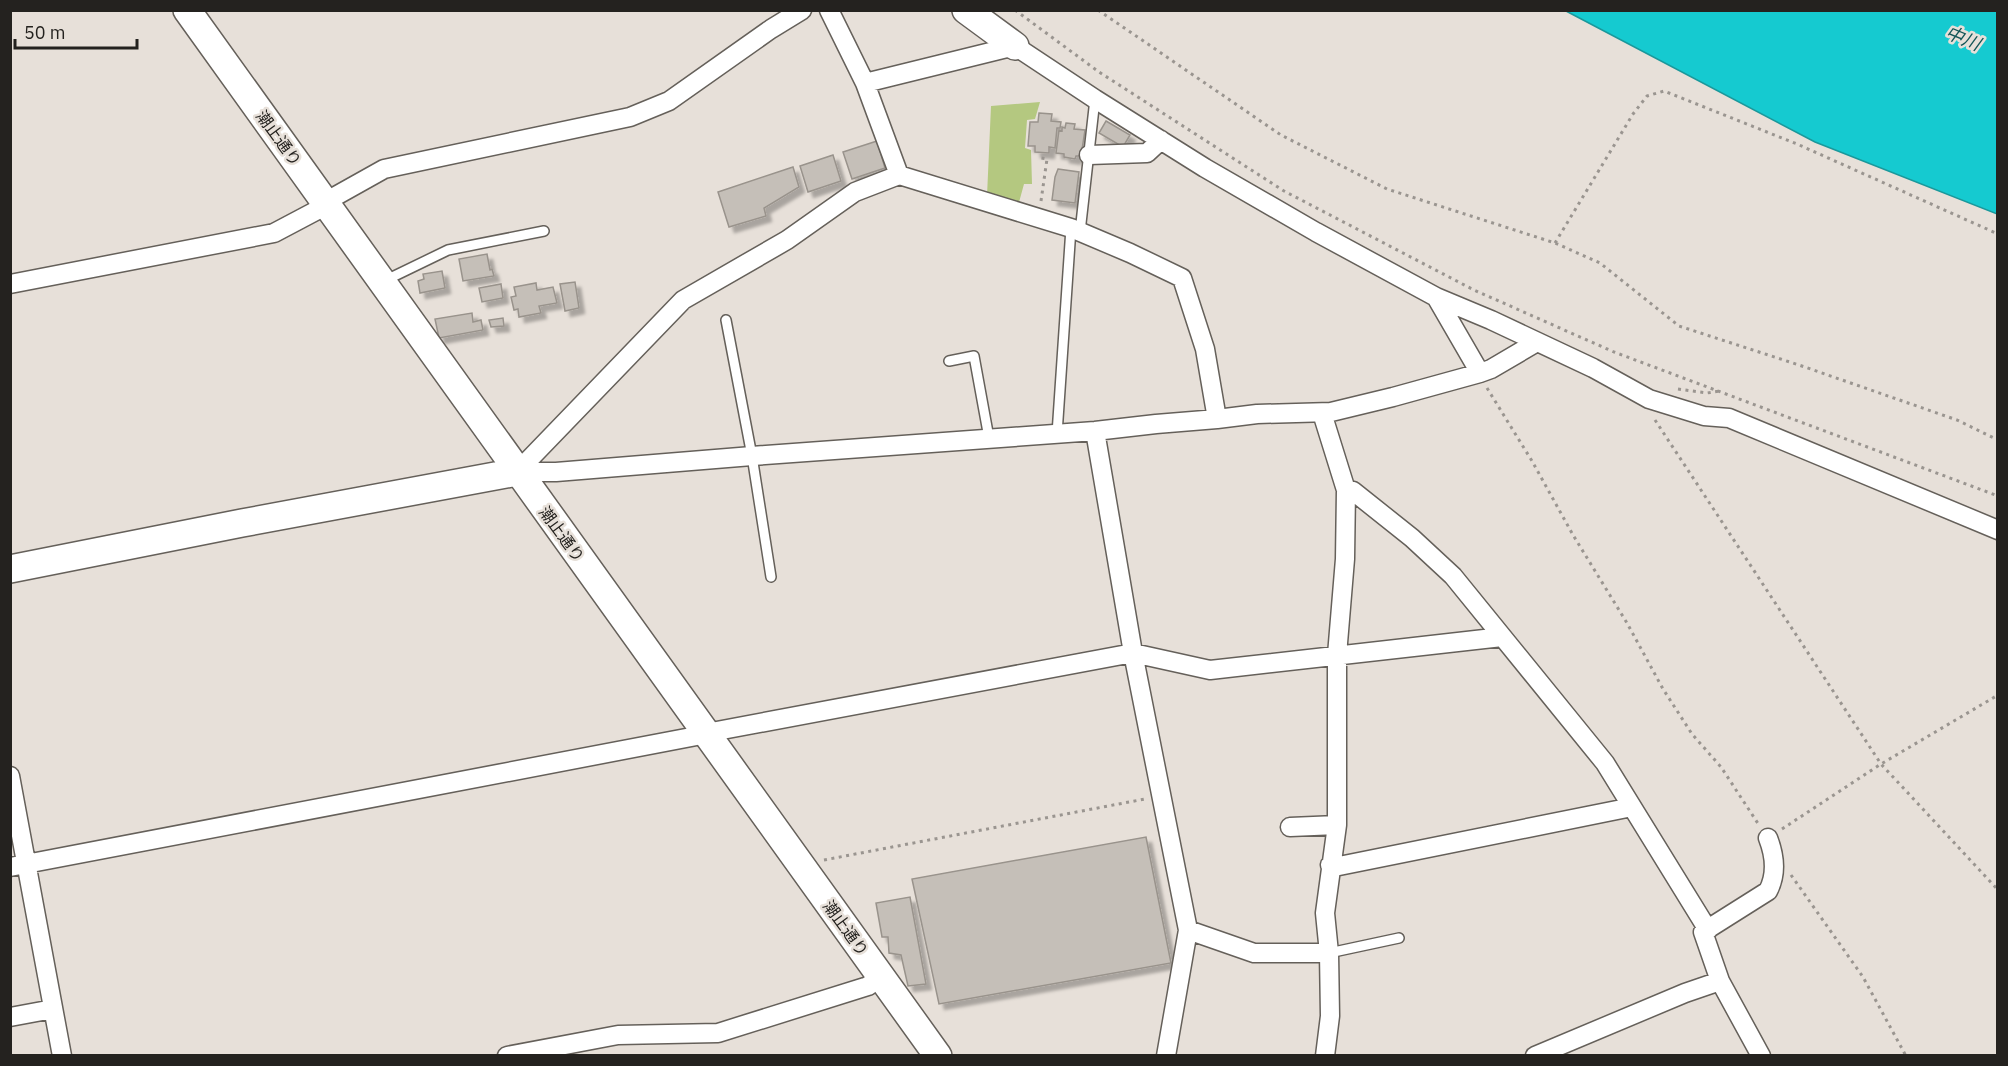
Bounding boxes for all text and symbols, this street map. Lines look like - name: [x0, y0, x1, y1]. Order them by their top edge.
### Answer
- scale bar: [15, 12, 136, 50]
- text: 50 m: [24, 21, 66, 44]
- water label: 中川: [1942, 21, 1986, 56]
- street label: 潮止通り: [252, 106, 306, 170]
- street label: 潮止通り: [535, 502, 589, 566]
- street label: 潮止通り: [819, 896, 873, 960]

